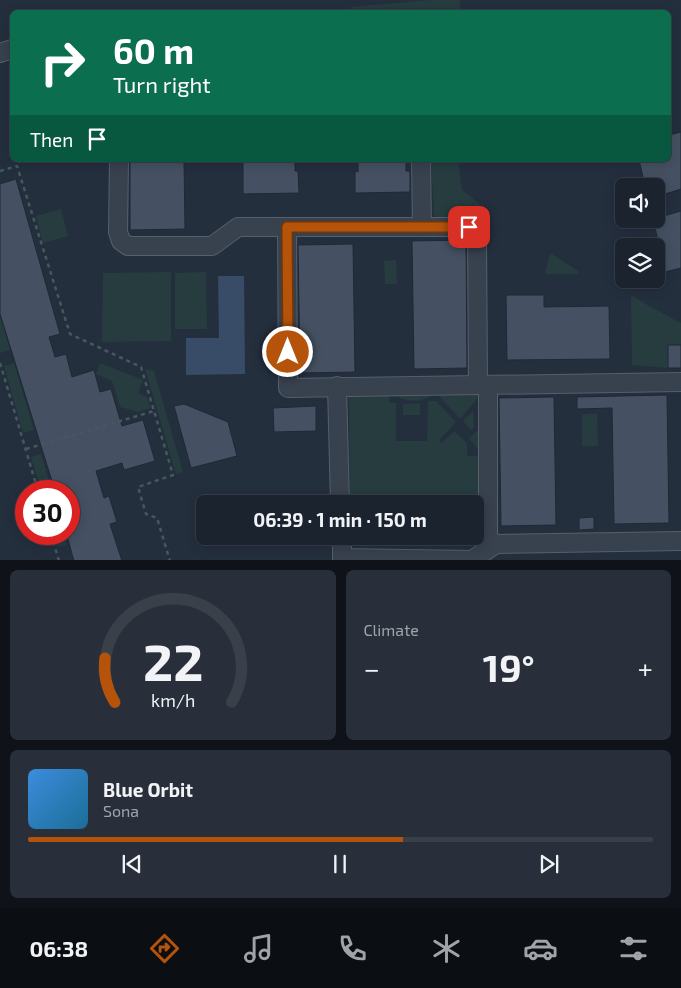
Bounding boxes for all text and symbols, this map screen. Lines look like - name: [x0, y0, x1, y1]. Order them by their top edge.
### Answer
- text: 60 m: [113, 29, 194, 71]
- icon: right: [30, 30, 95, 95]
- text: Turn right: [113, 71, 211, 97]
- icon: arrive: [83, 125, 111, 153]
- text: Then: [30, 128, 73, 151]
- map controls: [615, 178, 665, 288]
- button: sound: [615, 178, 665, 228]
- pin: [448, 206, 490, 248]
- icon: arrive: [455, 213, 483, 241]
- button: layers: [615, 238, 665, 288]
- position arrow: [261, 325, 313, 377]
- speed limit sign: 30: [15, 480, 80, 545]
- text: 06:39 · 1 min · 150 m: [253, 508, 427, 531]
- text: Climate: [364, 620, 419, 639]
- text: 22: [143, 629, 203, 691]
- text: 19°: [483, 644, 535, 690]
- text: −: [364, 651, 380, 685]
- text: +: [638, 651, 653, 685]
- text: km/h: [151, 689, 195, 711]
- text: Blue Orbit: [103, 778, 193, 801]
- text: Sona: [103, 801, 139, 820]
- icon: previous: [118, 850, 146, 878]
- icon: pause: [326, 850, 354, 878]
- icon: next: [535, 850, 563, 878]
- icon: directions: [147, 931, 182, 966]
- icon: music: [241, 931, 276, 966]
- icon: phone: [335, 931, 370, 966]
- icon: climate: [429, 931, 464, 966]
- icon: car: [523, 931, 558, 966]
- icon: filters: [616, 931, 651, 966]
- text: 06:38: [29, 935, 88, 961]

